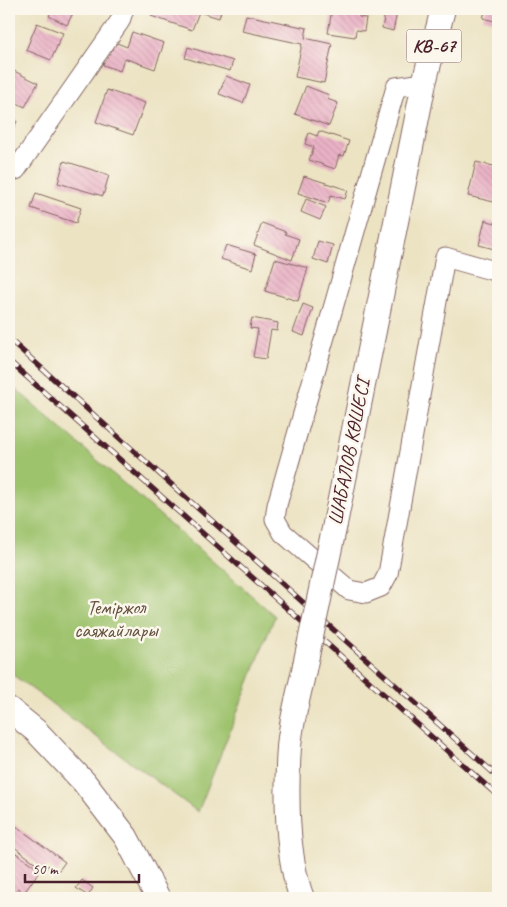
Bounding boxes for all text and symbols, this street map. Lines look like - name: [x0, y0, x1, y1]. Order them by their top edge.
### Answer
- road number: KB-67: [406, 29, 462, 62]
- street label: ШАБАЛОВ КӨШЕСІ: [323, 372, 376, 527]
- park label: Теміржол саяжайлары: [74, 595, 159, 643]
- scale bar: [25, 852, 139, 884]
- text: 50 m: [32, 860, 59, 879]

